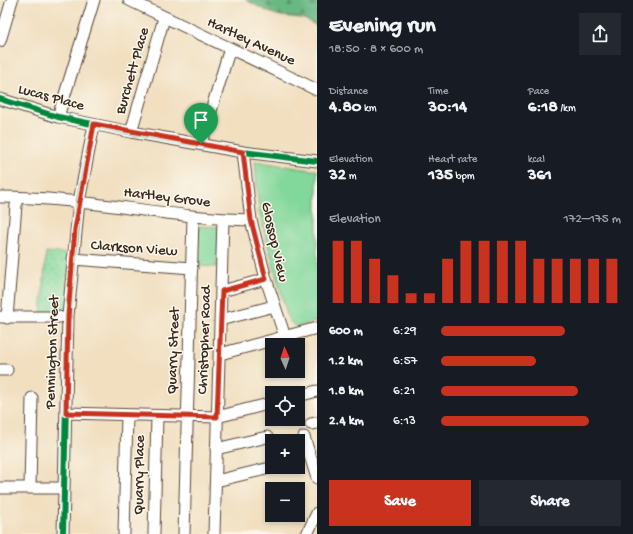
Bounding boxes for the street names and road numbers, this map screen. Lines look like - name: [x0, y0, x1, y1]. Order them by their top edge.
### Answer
- street label: Hartley Avenue: [204, 14, 298, 70]
- street label: Burchett Place: [112, 25, 154, 117]
- street label: Lucas Place: [16, 81, 86, 116]
- street label: Hartley Grove: [123, 184, 212, 212]
- street label: Glossop View: [256, 200, 292, 284]
- street label: Clarkson View: [90, 237, 178, 261]
- street label: Christopher Road: [194, 284, 216, 395]
- street label: Pennington Street: [42, 293, 64, 410]
- street label: Quarry Street: [163, 305, 185, 395]
- street label: Quarry Place: [130, 435, 150, 515]

